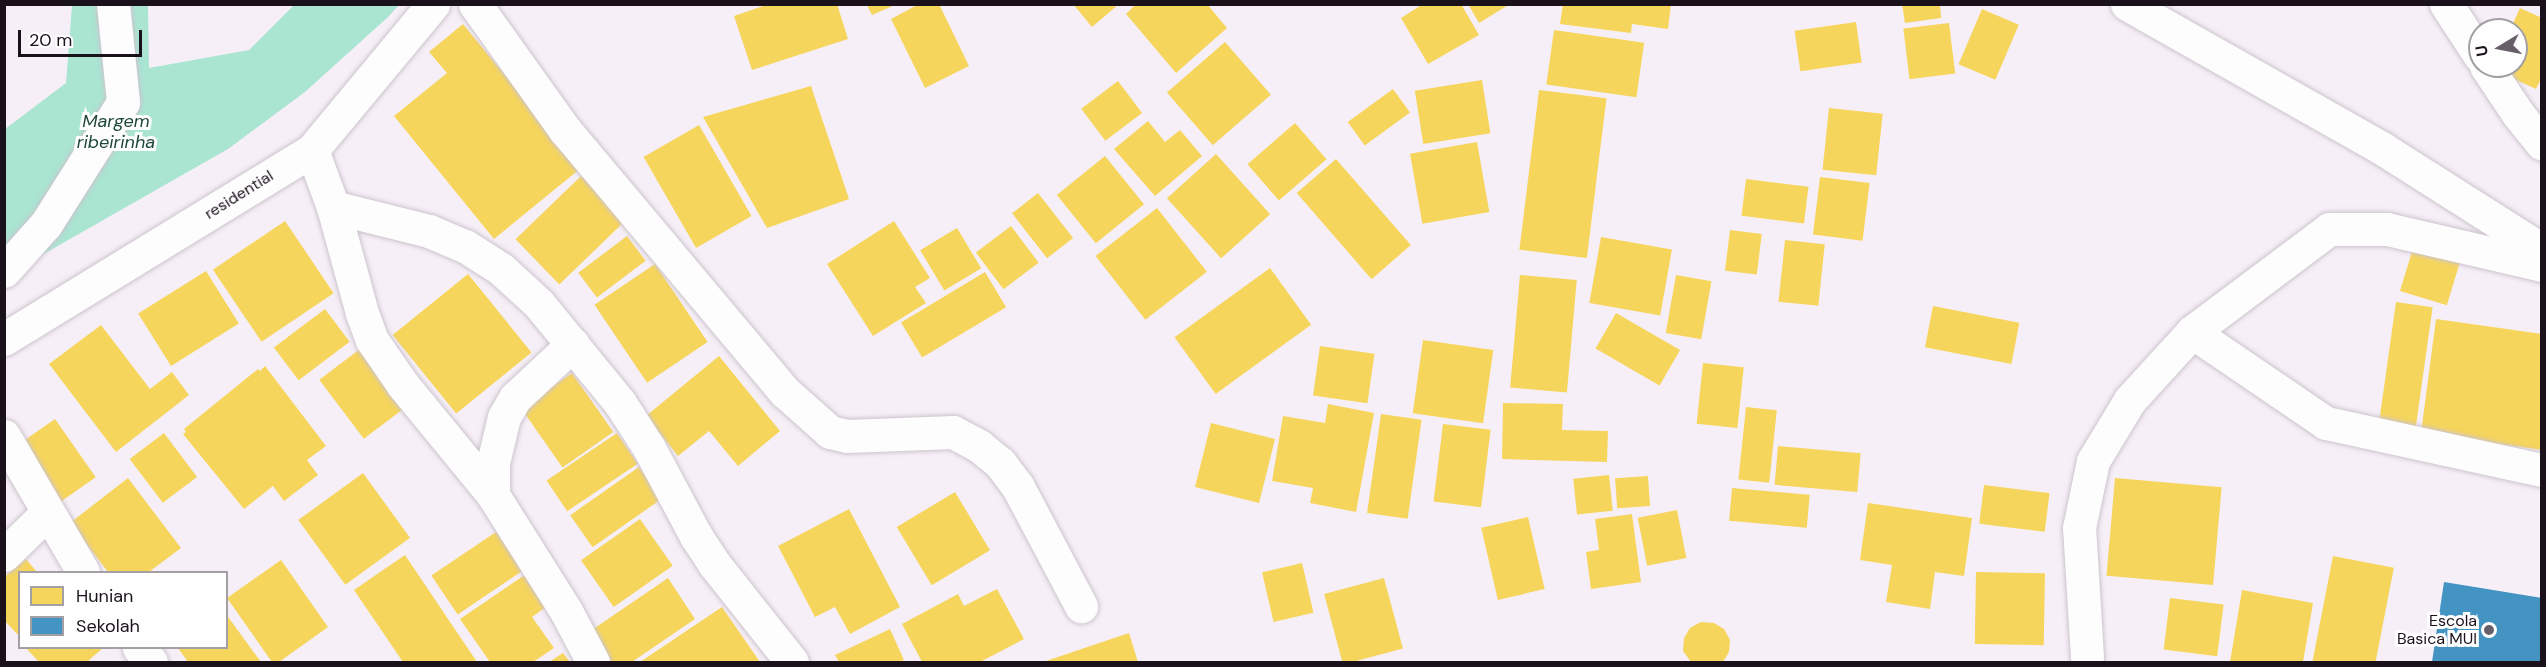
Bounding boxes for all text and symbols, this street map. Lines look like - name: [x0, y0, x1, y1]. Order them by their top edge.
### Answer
- scale bar: [21, 18, 146, 56]
- north arrow: [2468, 18, 2528, 78]
- text: 20 m: [29, 28, 72, 52]
- text: U: [2470, 44, 2493, 58]
- water label: Margem ribeirinha: [77, 111, 155, 154]
- street label: residential: [201, 166, 277, 224]
- legend: [18, 571, 228, 649]
- text: Hunian: [76, 584, 133, 608]
- place label: Escola Basica MUI: [2397, 611, 2477, 649]
- text: Sekolah: [76, 614, 140, 638]
- marker: Escola Basica MUI: [2482, 623, 2496, 637]

